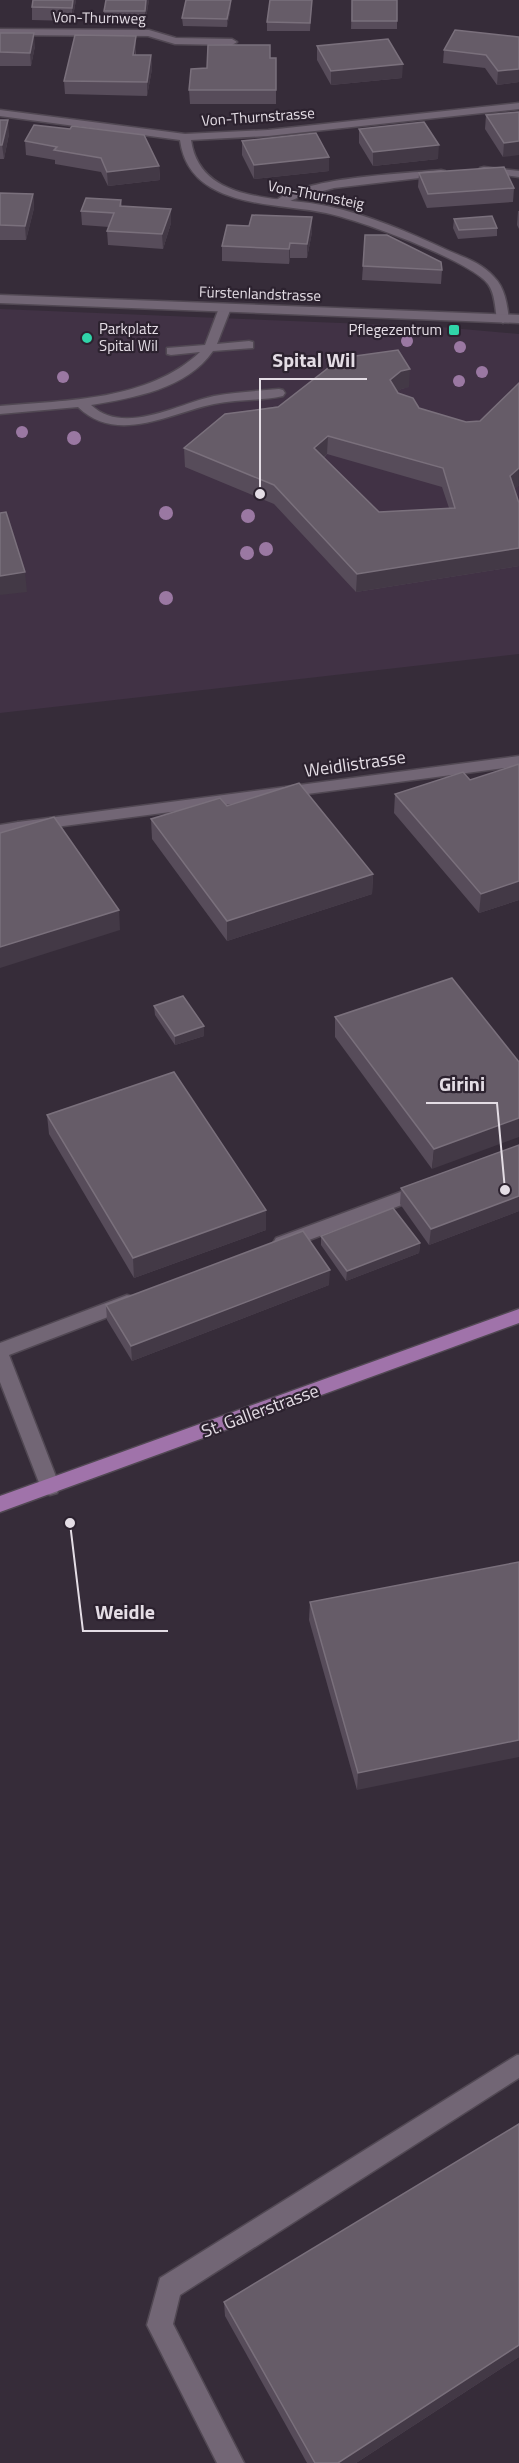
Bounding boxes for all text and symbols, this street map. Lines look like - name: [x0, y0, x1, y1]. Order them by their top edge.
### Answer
- street label: Von-Thurnweg: [52, 5, 146, 30]
- street label: Von-Thurnstrasse: [201, 101, 315, 132]
- street label: Von-Thurnsteig: [266, 174, 367, 215]
- street label: Fürstenlandstrasse: [199, 280, 321, 307]
- place label: Parkplatz Spital Wil: [99, 317, 159, 357]
- place label: Pflegezentrum: [348, 318, 442, 341]
- marker: Pflegezentrum: [447, 323, 461, 337]
- marker: Parkplatz Spital Wil: [80, 331, 94, 345]
- callout: Spital Wil: [260, 341, 367, 379]
- text: Spital Wil: [272, 344, 356, 375]
- street label: Weidlistrasse: [303, 743, 407, 784]
- callout: Girini: [426, 1065, 497, 1103]
- text: Girini: [439, 1068, 485, 1099]
- street label: St. Gallerstrasse: [197, 1377, 322, 1444]
- callout: Weidle: [83, 1593, 168, 1631]
- text: Weidle: [95, 1596, 155, 1627]

